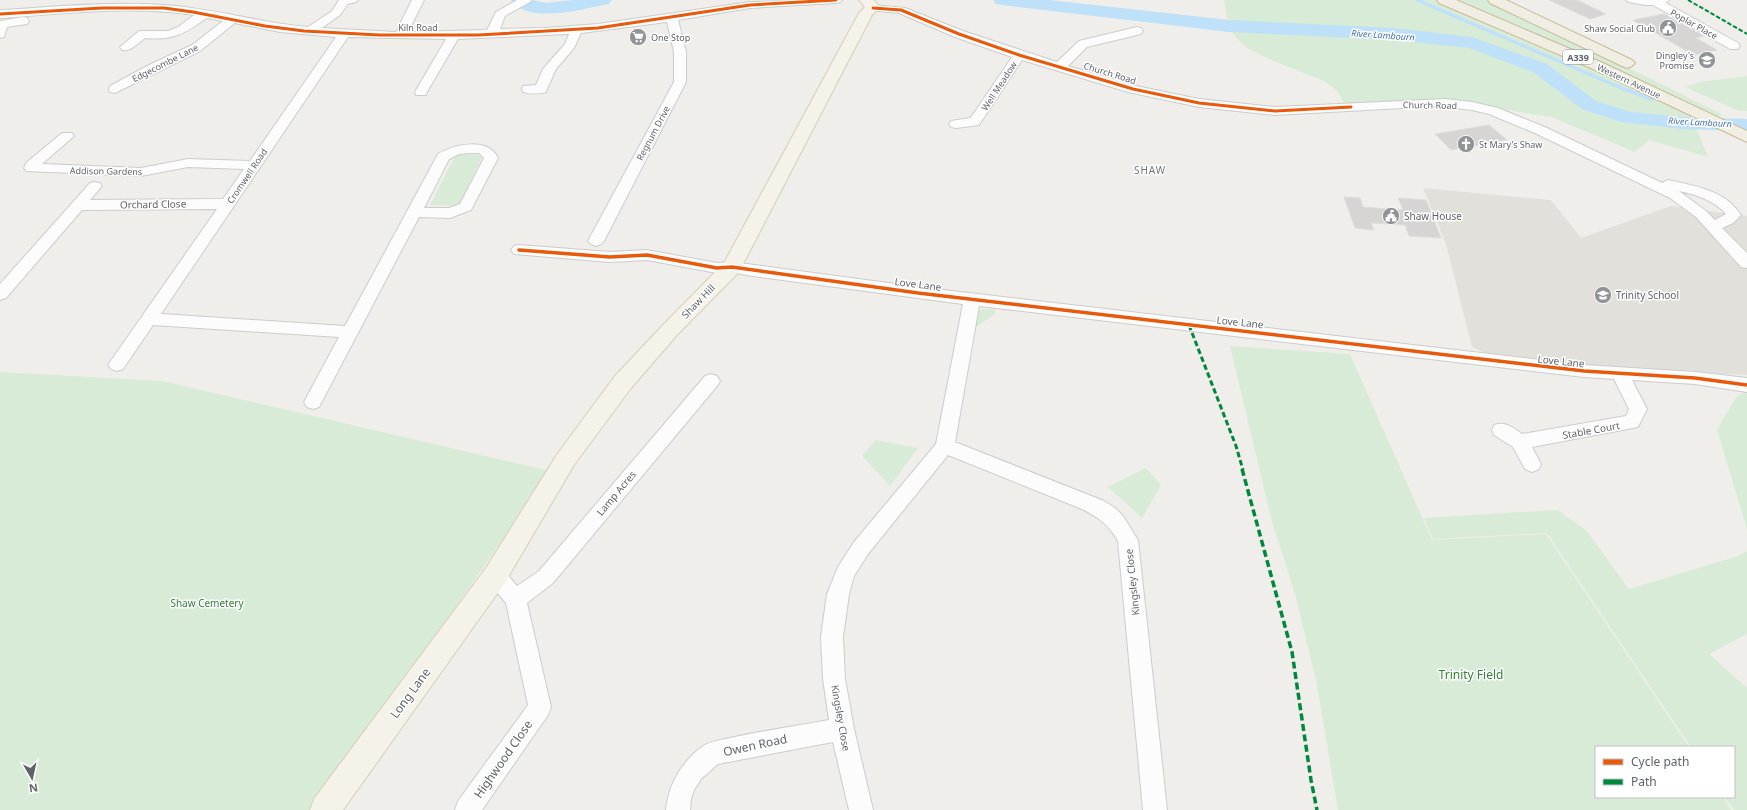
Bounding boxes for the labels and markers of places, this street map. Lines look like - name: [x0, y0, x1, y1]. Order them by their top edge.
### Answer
- public building icon: Shaw Social Club: [1658, 18, 1678, 38]
- place label: Shaw Social Club: [1584, 22, 1655, 35]
- supermarket icon: One Stop: [628, 27, 648, 47]
- place label: One Stop: [651, 31, 691, 44]
- place label: Dingley's Promise: [1656, 49, 1694, 72]
- school or university icon: Dingley's Promise: [1697, 50, 1717, 70]
- church icon: St Mary's Shaw: [1456, 134, 1476, 154]
- place label: St Mary's Shaw: [1479, 138, 1542, 151]
- public building icon: Shaw House: [1381, 206, 1401, 226]
- place label: Shaw House: [1404, 209, 1462, 223]
- school or university icon: Trinity School: [1593, 285, 1613, 305]
- place label: Trinity School: [1616, 288, 1679, 302]

